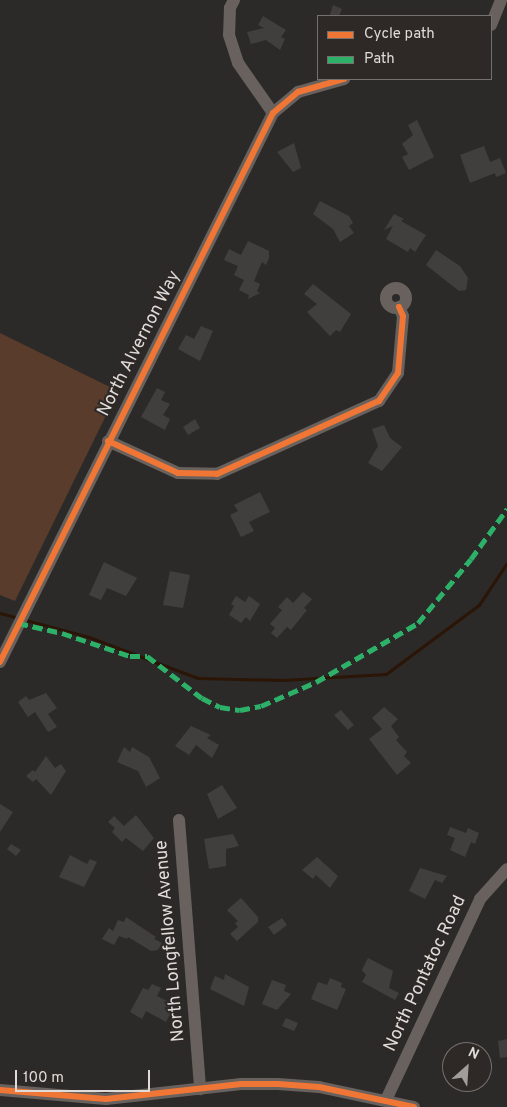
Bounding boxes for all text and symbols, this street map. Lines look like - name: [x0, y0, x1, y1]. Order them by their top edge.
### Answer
- legend: [317, 15, 492, 80]
- text: Cycle path: [364, 25, 435, 44]
- text: Path: [364, 50, 395, 69]
- street label: North Alvernon Way: [94, 267, 186, 421]
- street label: North Longfellow Avenue: [151, 839, 191, 1043]
- street label: North Pontatoc Road: [380, 893, 472, 1055]
- north arrow: [442, 1042, 492, 1092]
- scale bar: [18, 1060, 152, 1092]
- text: 100 m: [23, 1069, 64, 1088]

